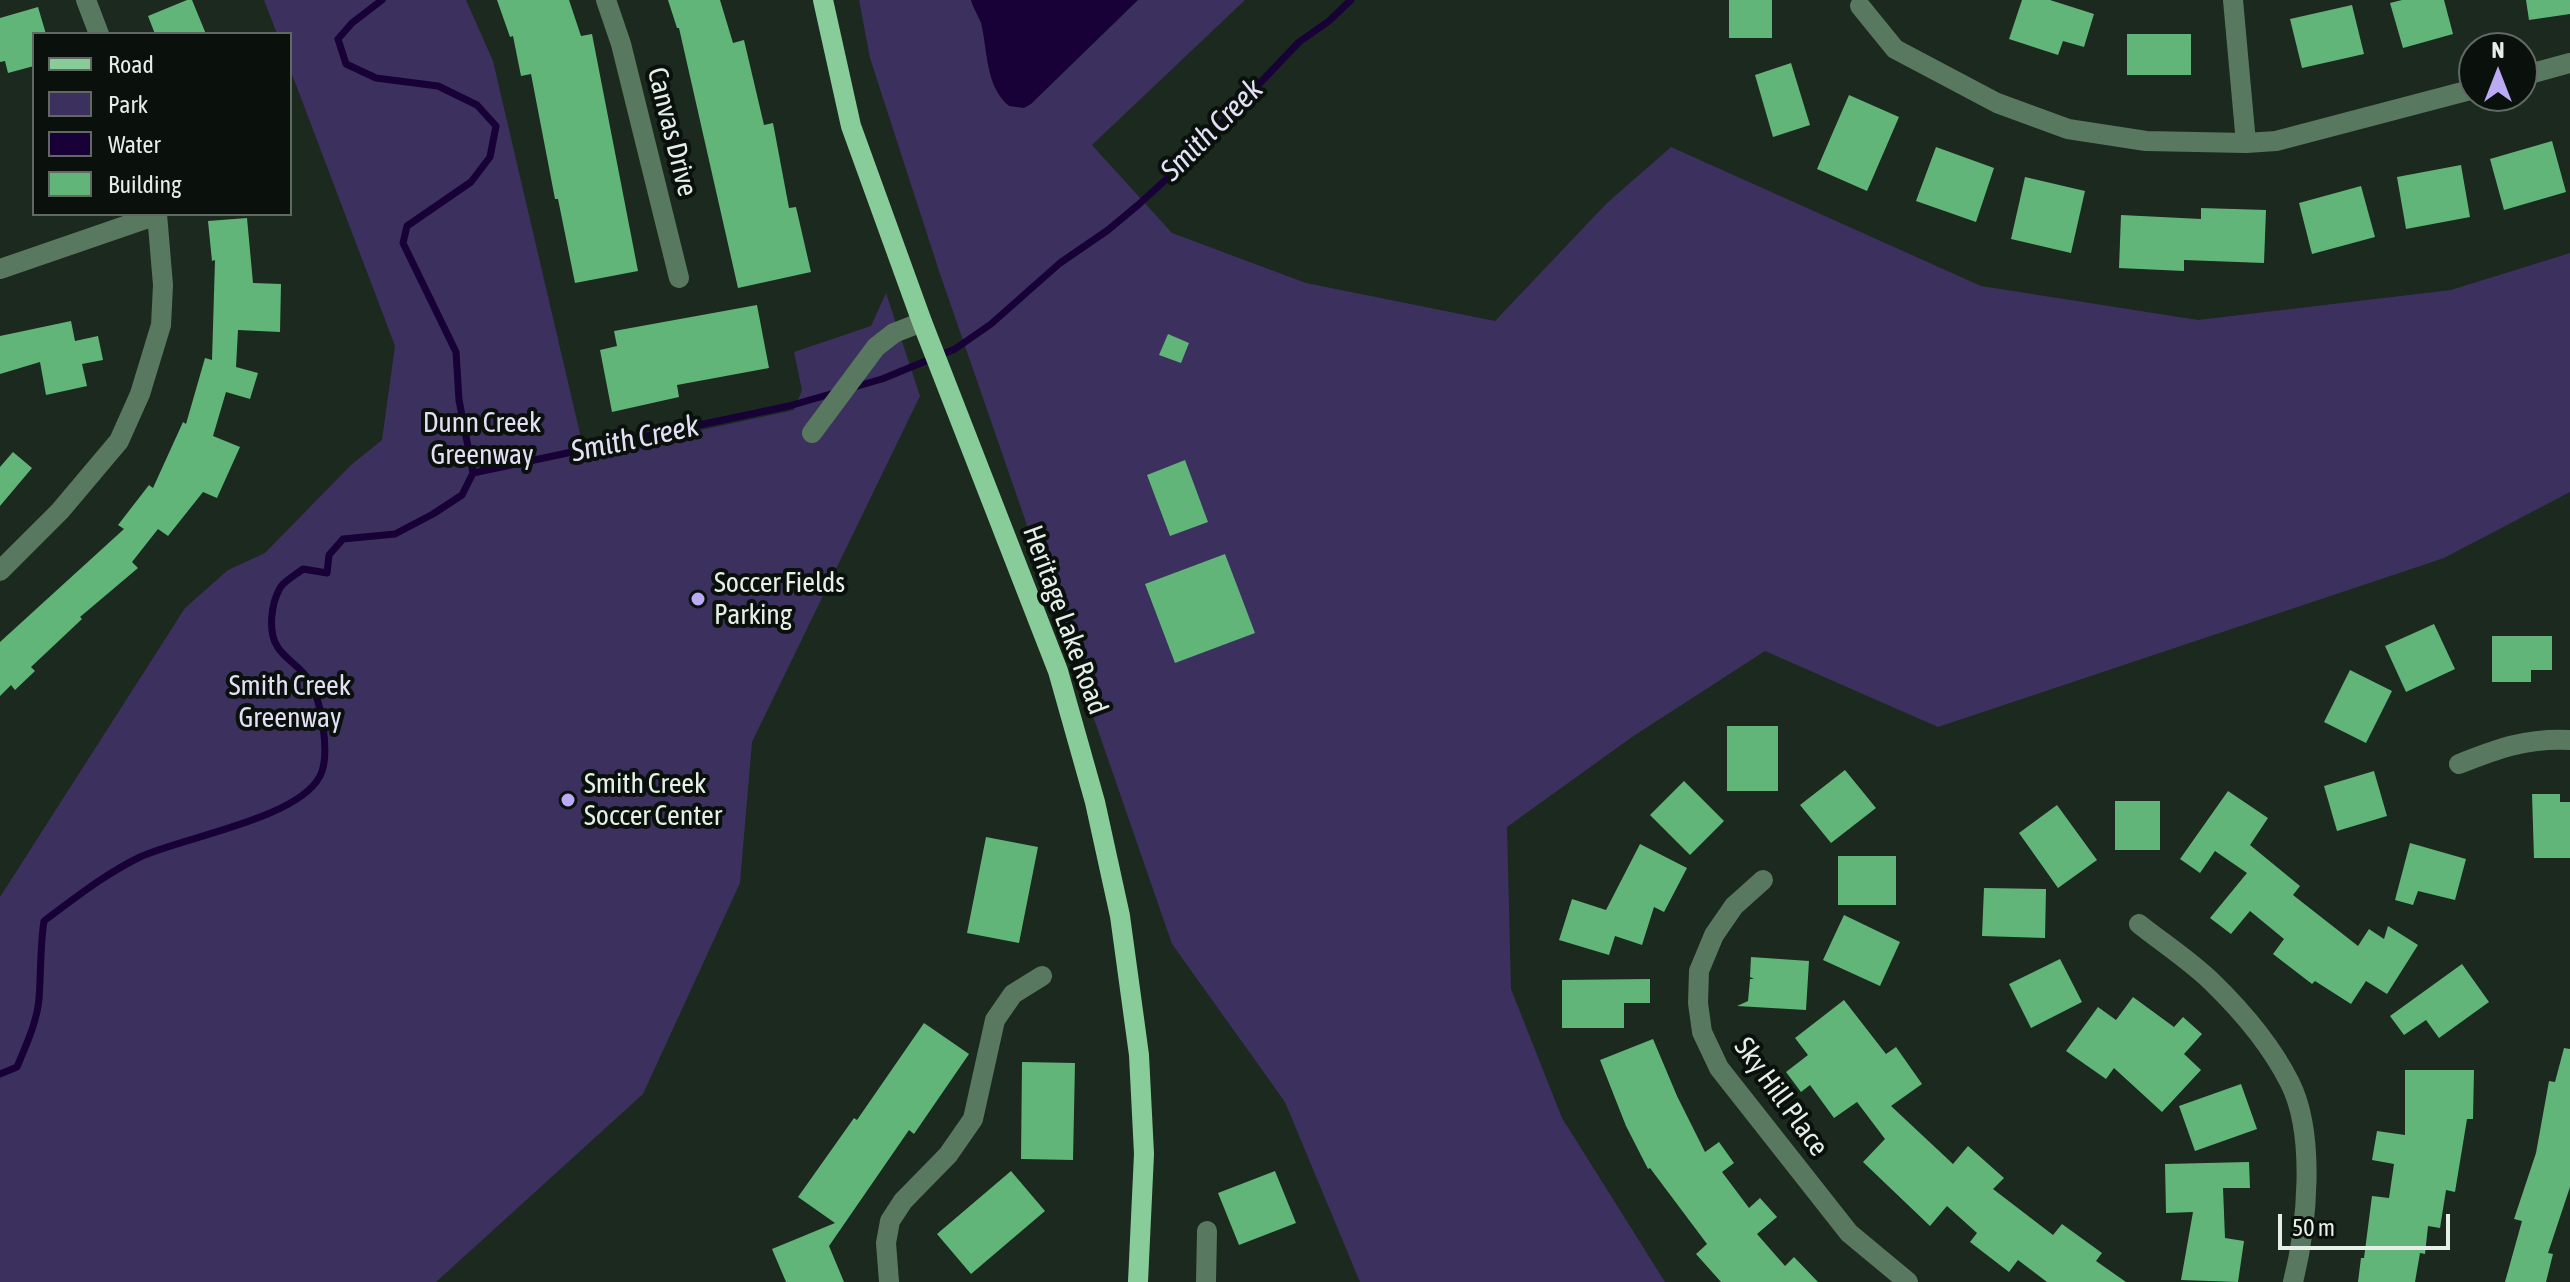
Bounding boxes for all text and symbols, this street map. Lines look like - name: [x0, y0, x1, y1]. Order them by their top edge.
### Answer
- legend: [32, 32, 292, 216]
- north arrow: [2458, 32, 2538, 112]
- text: N: [2492, 37, 2504, 63]
- text: Road: [108, 51, 154, 78]
- street label: Canvas Drive: [640, 64, 704, 200]
- water label: Smith Creek: [1153, 71, 1271, 189]
- text: Park: [108, 91, 148, 118]
- text: Water: [108, 131, 161, 158]
- text: Building: [108, 171, 181, 198]
- park label: Dunn Creek Greenway: [423, 406, 541, 472]
- water label: Smith Creek: [568, 408, 702, 470]
- street label: Heritage Lake Road: [1015, 521, 1115, 719]
- place label: Soccer Fields Parking: [714, 566, 845, 632]
- marker: Soccer Fields Parking: [689, 590, 707, 608]
- park label: Smith Creek Greenway: [229, 669, 351, 735]
- place label: Smith Creek Soccer Center: [584, 767, 722, 833]
- marker: Smith Creek Soccer Center: [559, 791, 577, 809]
- street label: Sky Hill Place: [1727, 1031, 1835, 1163]
- scale bar: [2282, 1198, 2454, 1248]
- text: 50 m: [2292, 1214, 2335, 1241]

